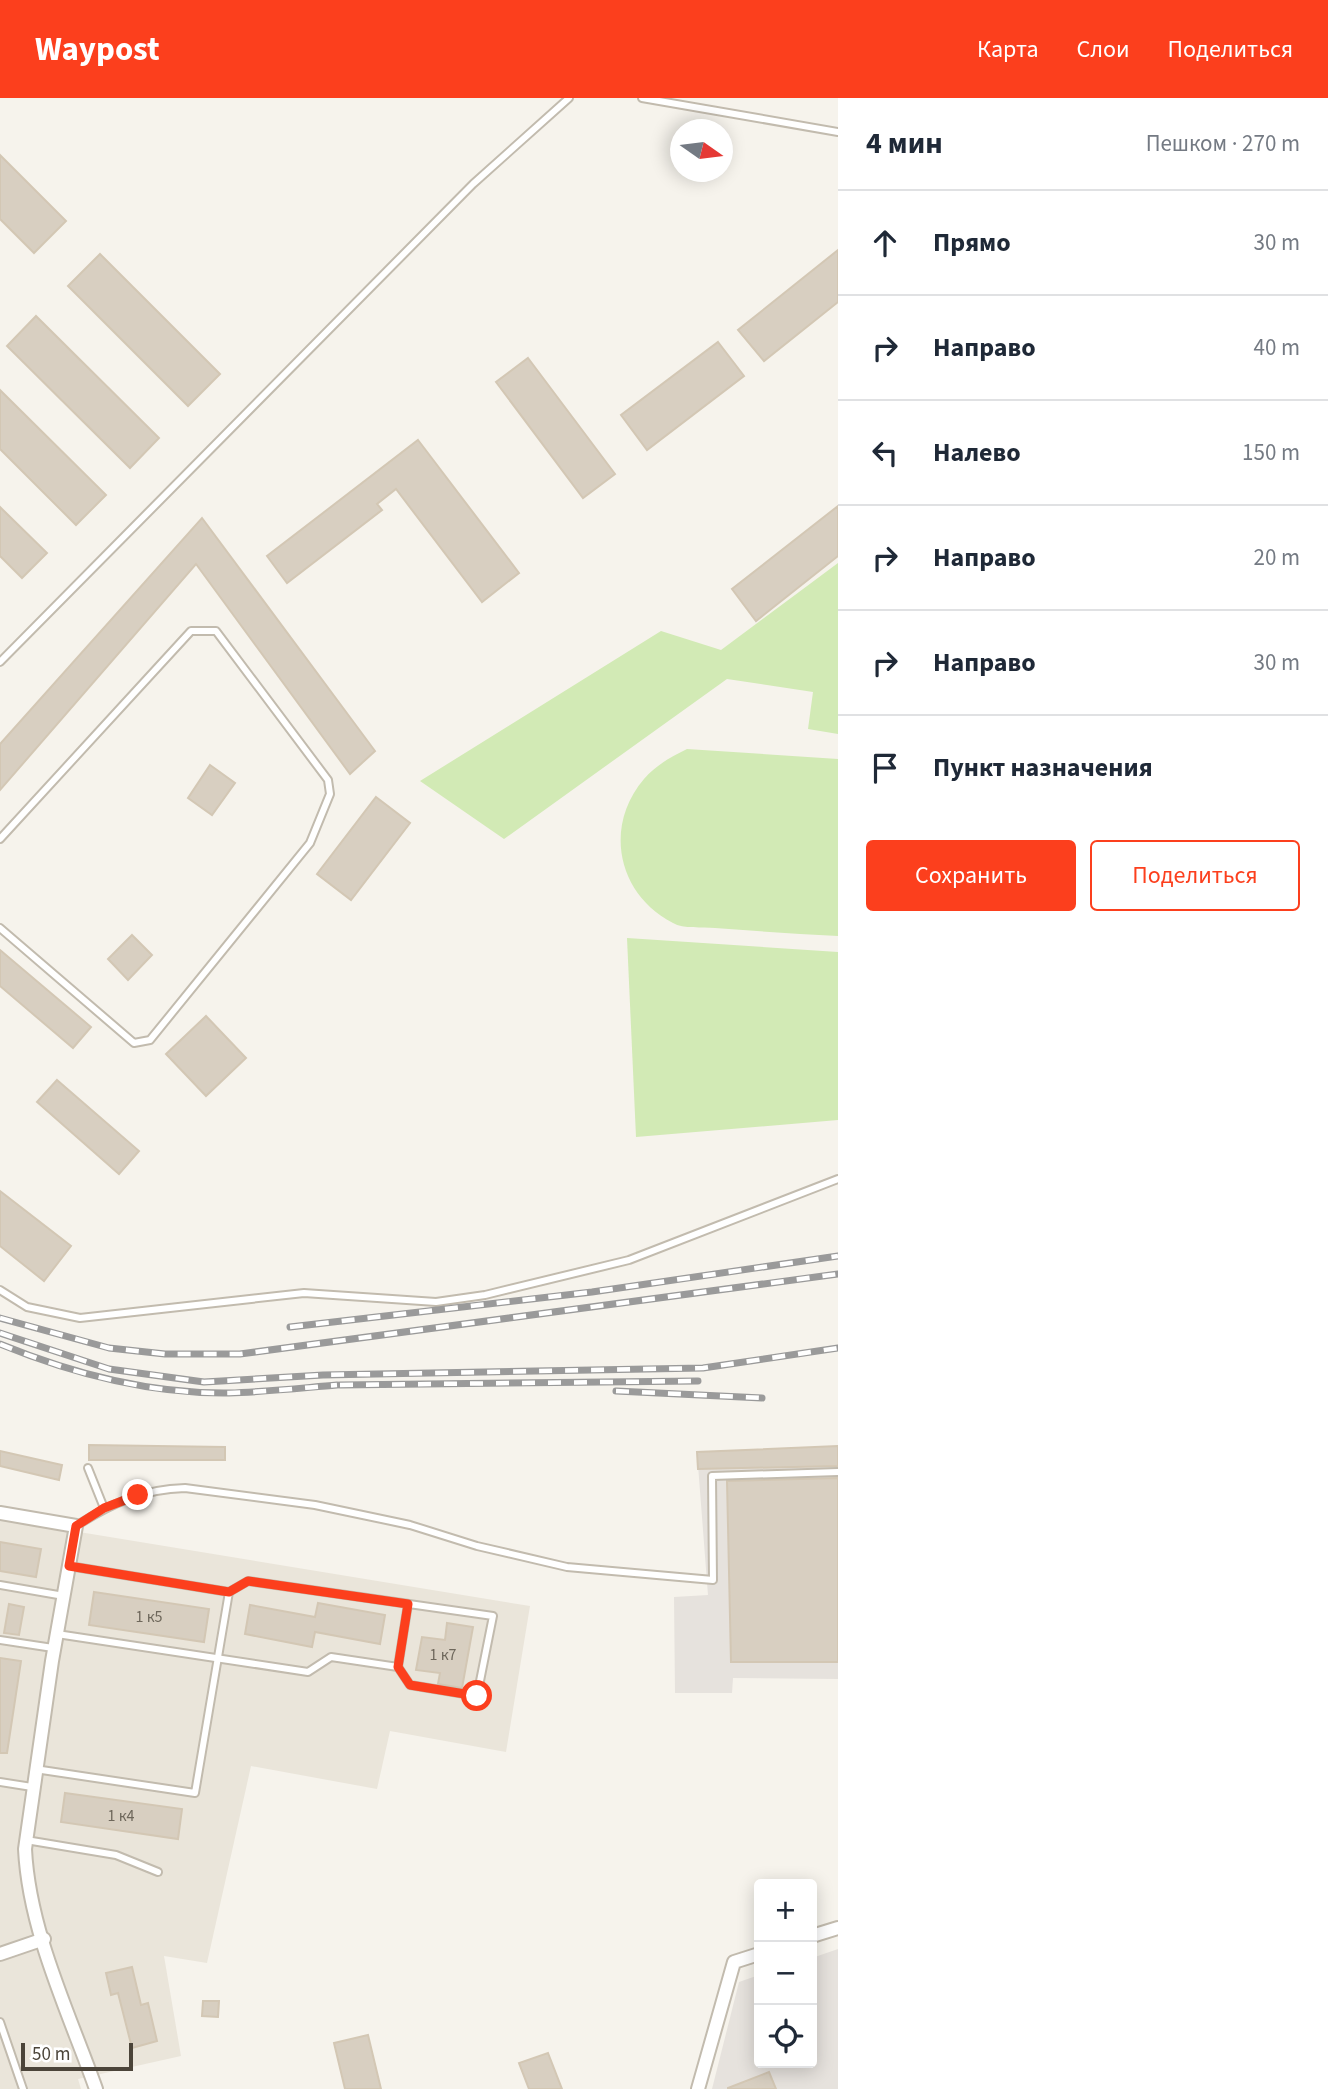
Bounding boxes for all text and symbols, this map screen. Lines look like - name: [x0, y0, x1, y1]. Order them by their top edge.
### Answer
- text: Waypost: [35, 26, 160, 73]
- text: Карта: [977, 32, 1039, 67]
- text: Слои: [1077, 32, 1130, 67]
- text: Поделиться: [1168, 32, 1293, 67]
- north arrow: [670, 119, 733, 182]
- text: 4 мин: [866, 122, 943, 165]
- text: Пешком · 270 m: [1146, 127, 1300, 160]
- icon: ahead: [866, 224, 904, 262]
- text: Прямо: [933, 224, 1011, 261]
- text: 30 m: [1253, 226, 1300, 259]
- icon: right: [866, 329, 904, 367]
- text: Направо: [933, 329, 1036, 366]
- text: 40 m: [1253, 331, 1300, 364]
- icon: left: [866, 434, 904, 472]
- text: Налево: [933, 434, 1021, 471]
- text: 150 m: [1242, 436, 1300, 469]
- icon: right: [866, 539, 904, 577]
- text: Направо: [933, 539, 1036, 576]
- text: 20 m: [1253, 541, 1300, 574]
- icon: right: [866, 644, 904, 682]
- text: Направо: [933, 644, 1036, 681]
- text: 30 m: [1253, 646, 1300, 679]
- icon: arrive: [866, 749, 904, 787]
- text: Пункт назначения: [933, 749, 1153, 786]
- button: Сохранить: [866, 840, 1076, 911]
- button: Поделиться: [1090, 840, 1300, 911]
- route end: [122, 1479, 153, 1510]
- house number: 1 к5: [135, 1606, 163, 1628]
- house number: 1 к7: [429, 1644, 457, 1666]
- route start: [461, 1680, 492, 1711]
- house number: 1 к4: [107, 1805, 135, 1827]
- map controls: [754, 1879, 817, 2068]
- button: +: [754, 1879, 817, 1942]
- button: −: [754, 1942, 817, 2005]
- button: locate: [754, 2005, 817, 2068]
- scale bar: [21, 2040, 133, 2072]
- text: 50 m: [32, 2041, 70, 2068]

